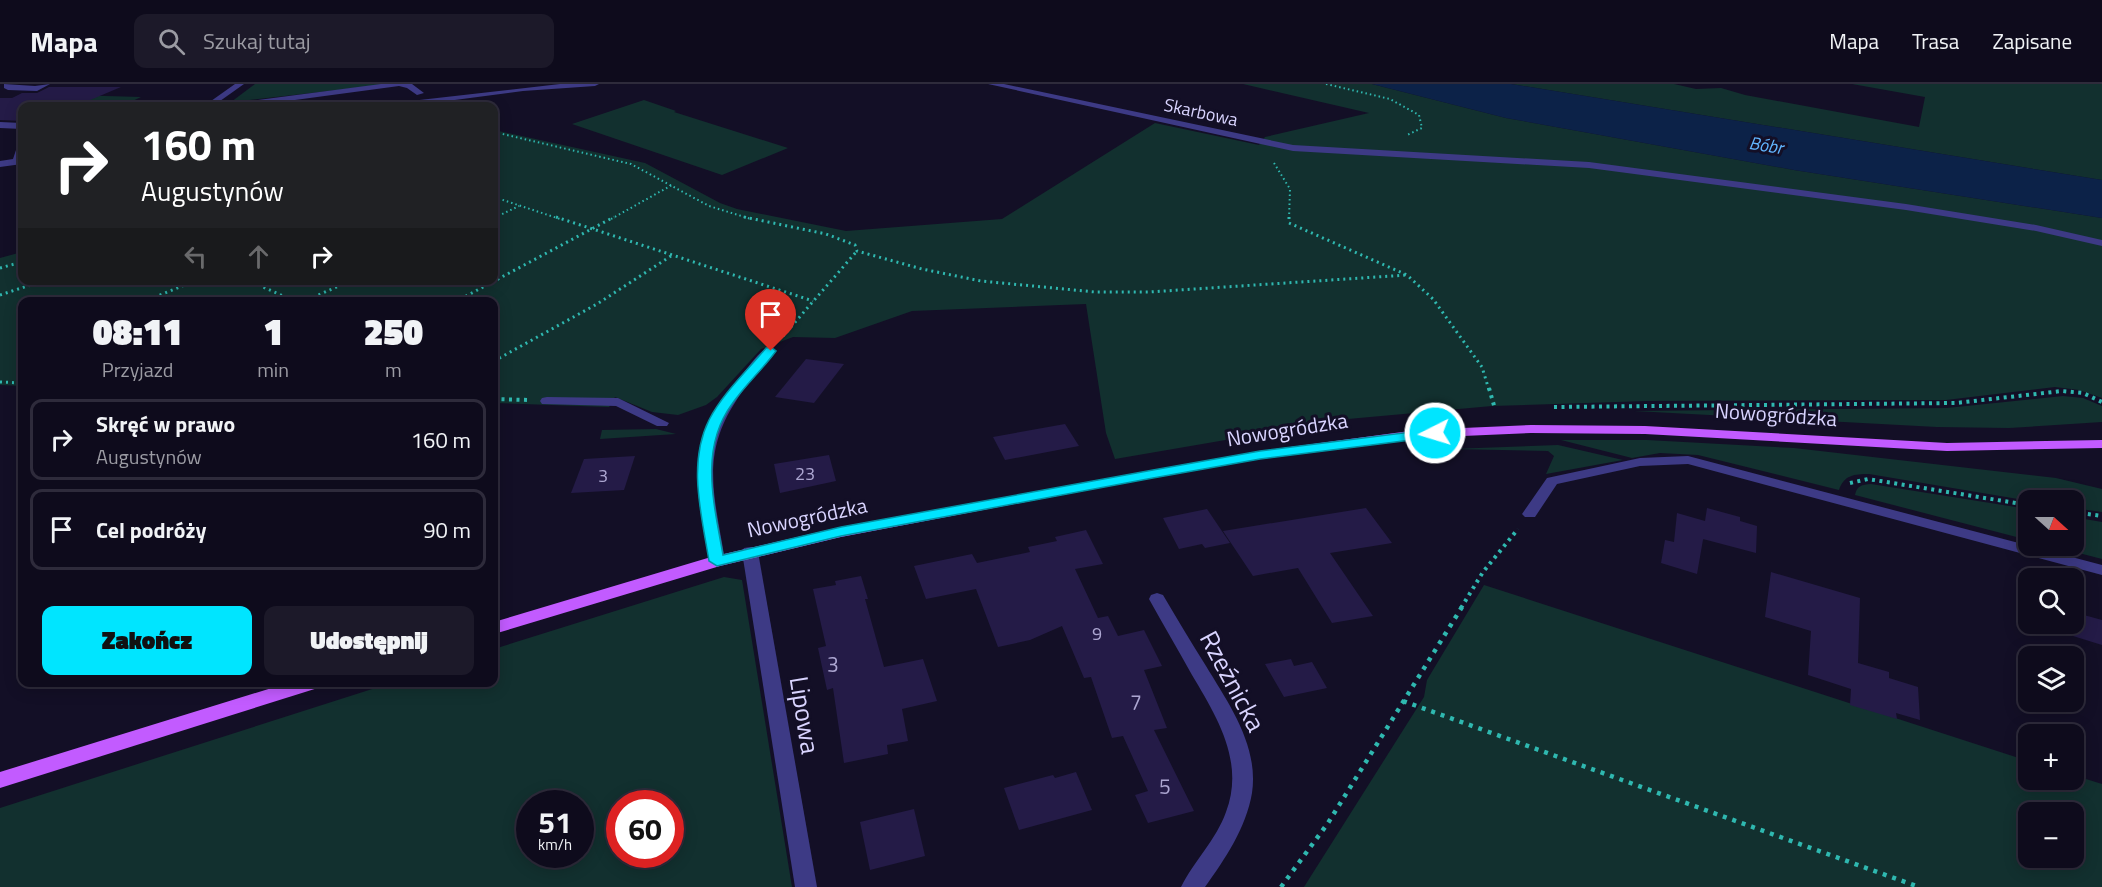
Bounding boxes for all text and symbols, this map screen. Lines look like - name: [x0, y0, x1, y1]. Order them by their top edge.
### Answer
- search box: [134, 14, 554, 68]
- text: Mapa: [30, 20, 98, 63]
- text: Szukaj tutaj: [203, 24, 311, 58]
- icon: search: [155, 25, 188, 58]
- text: Mapa: [1829, 25, 1879, 57]
- text: Trasa: [1912, 25, 1959, 57]
- text: Zapisane: [1992, 25, 2072, 57]
- street label: Skarbowa: [1161, 91, 1241, 133]
- text: 160 m: [141, 112, 256, 176]
- icon: right: [42, 126, 120, 204]
- water label: Bóbr: [1747, 129, 1787, 161]
- text: Augustynów: [141, 170, 284, 211]
- icon: left: [179, 240, 212, 273]
- icon: ahead: [242, 240, 275, 273]
- icon: right: [305, 240, 338, 273]
- pin: [745, 289, 796, 351]
- icon: arrive: [754, 298, 787, 331]
- text: 08:11: [93, 304, 182, 359]
- text: 1: [263, 304, 283, 359]
- text: 250: [364, 304, 423, 359]
- text: Przyjazd: [102, 354, 173, 385]
- text: min: [257, 354, 289, 385]
- text: m: [385, 354, 402, 385]
- street label: Nowogródzka: [1714, 394, 1839, 434]
- position arrow: [1403, 401, 1467, 465]
- street label: Nowogródzka: [1224, 404, 1350, 454]
- text: Skręć w prawo: [96, 407, 235, 441]
- icon: right: [45, 423, 78, 456]
- text: 160 m: [411, 423, 471, 457]
- text: Augustynów: [96, 441, 202, 472]
- house number: 23: [795, 460, 815, 487]
- house number: 3: [598, 462, 608, 489]
- street label: Nowogródzka: [744, 489, 871, 545]
- north arrow: [2018, 490, 2084, 556]
- map controls: [2018, 490, 2084, 868]
- icon: arrive: [45, 513, 78, 546]
- text: Cel podróży: [96, 513, 206, 547]
- text: 90 m: [423, 513, 471, 547]
- button: search: [2018, 568, 2084, 634]
- button: Zakończ: [42, 606, 252, 675]
- button: Udostępnij: [264, 606, 474, 675]
- house number: 9: [1092, 620, 1102, 647]
- street label: Rzeźnicka: [1190, 624, 1276, 738]
- button: layers: [2018, 646, 2084, 712]
- house number: 3: [827, 648, 839, 680]
- street label: Lipowa: [780, 673, 830, 757]
- house number: 7: [1130, 686, 1142, 718]
- button: +: [2018, 724, 2084, 790]
- house number: 5: [1159, 770, 1171, 802]
- speed limit sign: 60: [606, 790, 684, 868]
- text: 51: [538, 799, 572, 845]
- button: −: [2018, 802, 2084, 868]
- text: km/h: [538, 833, 572, 856]

